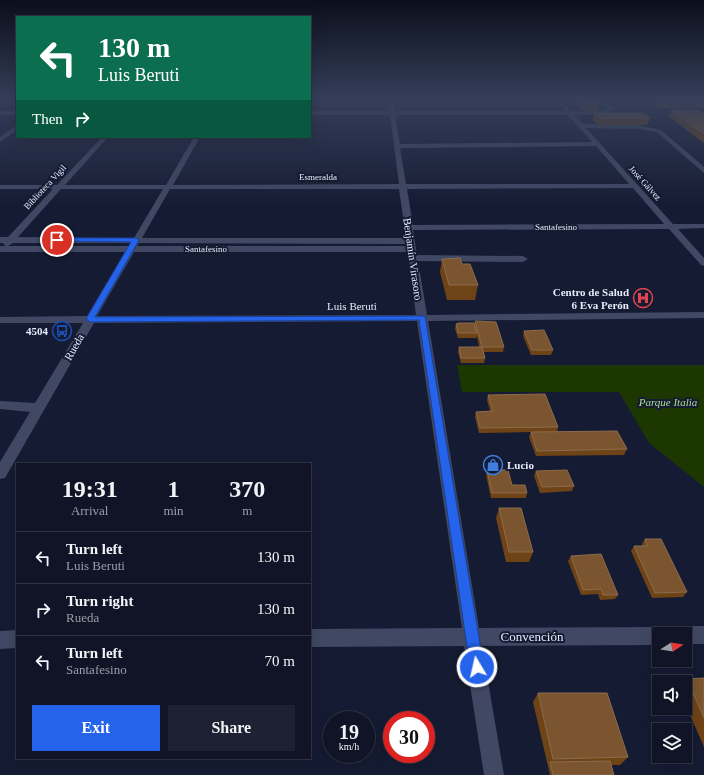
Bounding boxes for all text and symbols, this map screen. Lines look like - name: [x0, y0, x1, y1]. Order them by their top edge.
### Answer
- icon: left: [32, 32, 84, 84]
- text: 130 m: [98, 32, 170, 63]
- text: Luis Beruti: [98, 65, 180, 85]
- icon: right: [71, 108, 93, 130]
- text: Then: [32, 111, 63, 127]
- street label: Biblioteca Vigil: [22, 162, 68, 211]
- street label: José Gálvez: [627, 164, 663, 202]
- street label: Esmeralda: [299, 172, 337, 182]
- street label: Benjamín Virasoro: [401, 217, 425, 301]
- street label: Santafesino: [535, 222, 577, 232]
- pin: [40, 223, 74, 257]
- icon: arrive: [46, 229, 68, 251]
- street label: Santafesino: [185, 244, 227, 254]
- place label: Centro de Salud 6 Eva Perón: [553, 286, 629, 311]
- hospital icon: Centro de Salud 6 Eva Perón: [632, 287, 654, 309]
- street label: Luis Beruti: [327, 300, 377, 312]
- bus stop icon: 4504: [51, 320, 73, 342]
- place label: 4504: [26, 325, 49, 337]
- street label: Rueda: [62, 332, 86, 362]
- park label: Parque Italia: [638, 396, 698, 408]
- shop icon: Lucio: [482, 454, 504, 476]
- place label: Lucio: [507, 459, 534, 471]
- text: 19:31: [62, 476, 118, 502]
- text: 1: [167, 476, 179, 502]
- text: 370: [229, 476, 265, 502]
- text: Arrival: [71, 503, 108, 518]
- text: min: [163, 503, 184, 518]
- text: m: [242, 503, 252, 518]
- text: Turn left: [66, 541, 123, 557]
- icon: left: [32, 547, 54, 569]
- text: 130 m: [257, 549, 295, 565]
- text: Luis Beruti: [66, 558, 125, 573]
- text: Turn right: [66, 593, 133, 609]
- icon: right: [32, 599, 54, 621]
- text: 130 m: [257, 601, 295, 617]
- text: Rueda: [66, 610, 99, 625]
- north arrow: [652, 627, 692, 667]
- map controls: [652, 627, 692, 763]
- street label: Convención: [501, 629, 564, 644]
- text: Turn left: [66, 645, 123, 661]
- position arrow: [456, 646, 498, 688]
- icon: left: [32, 651, 54, 673]
- text: 70 m: [265, 653, 295, 669]
- text: Santafesino: [66, 662, 127, 677]
- button: sound: [652, 675, 692, 715]
- button: Exit: [32, 705, 160, 751]
- button: Share: [168, 705, 295, 751]
- speed limit sign: 30: [383, 711, 435, 763]
- text: 19: [339, 721, 359, 743]
- button: layers: [652, 723, 692, 763]
- text: km/h: [339, 741, 359, 752]

